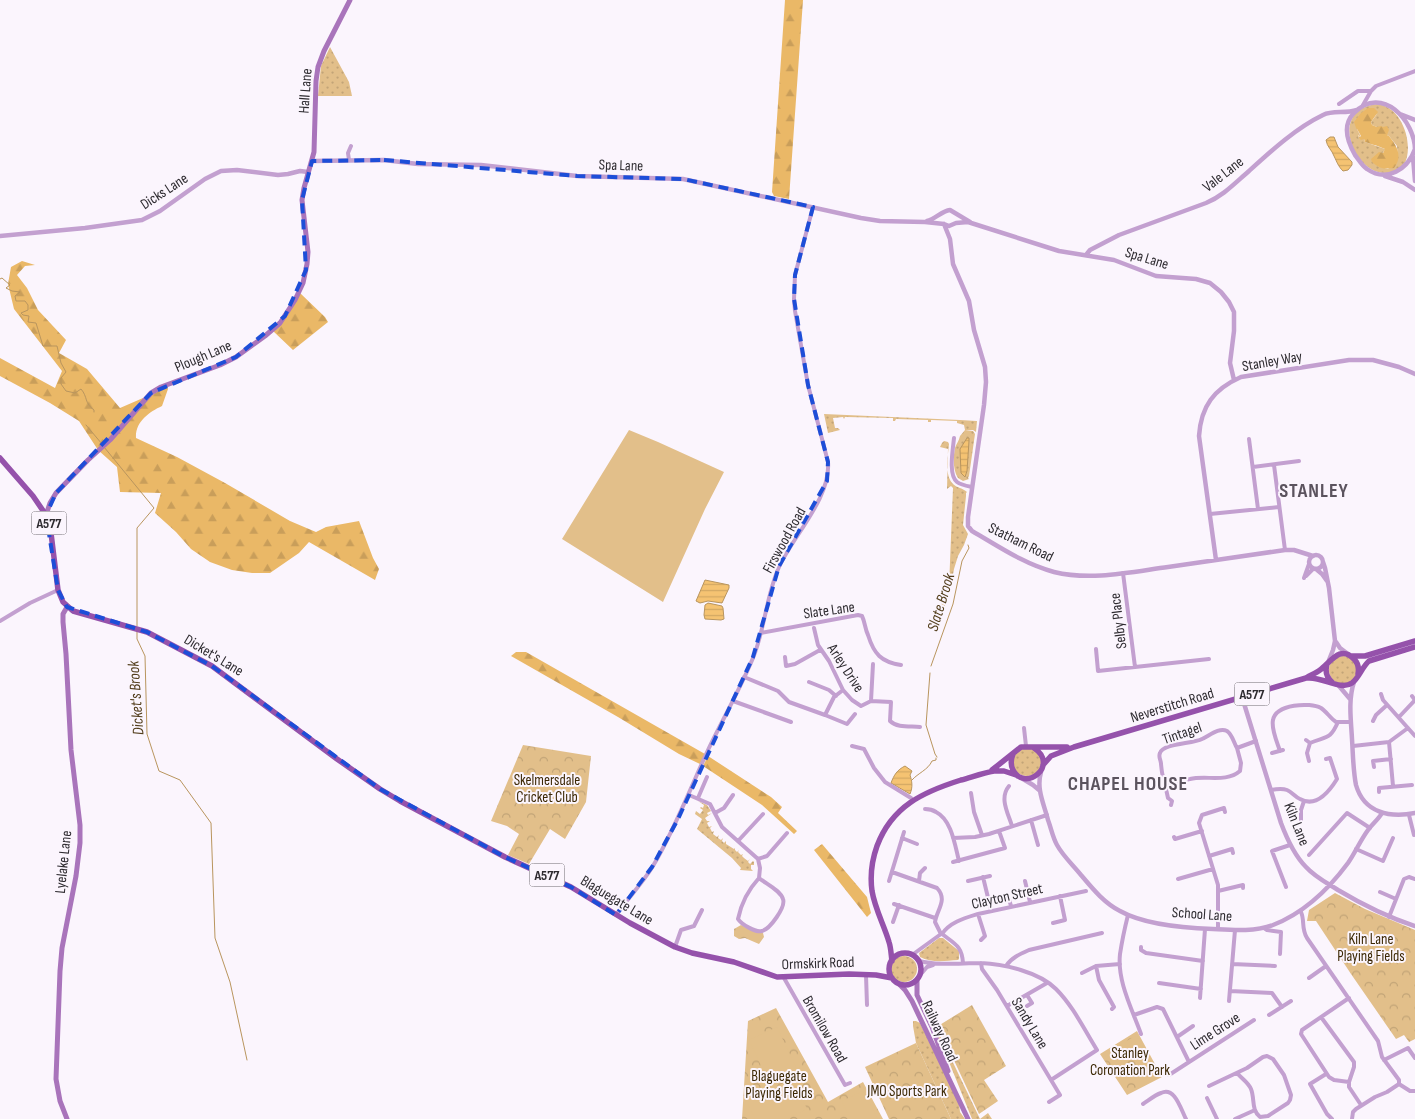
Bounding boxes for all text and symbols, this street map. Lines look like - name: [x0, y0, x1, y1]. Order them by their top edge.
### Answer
- street label: Hall Lane: [294, 68, 317, 114]
- street label: Vale Lane: [1199, 152, 1248, 196]
- street label: Spa Lane: [598, 155, 644, 176]
- street label: Dicks Lane: [137, 169, 192, 214]
- street label: Spa Lane: [1123, 243, 1171, 274]
- street label: Plough Lane: [172, 336, 235, 377]
- street label: Stanley Way: [1240, 347, 1304, 376]
- district label: STANLEY: [1279, 479, 1349, 503]
- street label: Firswood Road: [759, 504, 810, 577]
- road number: A577: [32, 512, 66, 534]
- street label: Statham Road: [985, 518, 1057, 566]
- water label: Slate Brook: [924, 570, 960, 634]
- street label: Selby Place: [1106, 592, 1131, 650]
- street label: Slate Lane: [802, 597, 856, 623]
- street label: Dicket's Lane: [181, 630, 247, 681]
- street label: Arley Drive: [822, 640, 868, 696]
- water label: Dicket's Brook: [124, 659, 149, 736]
- road number: A577: [1234, 682, 1270, 706]
- street label: Neverstitch Road: [1128, 684, 1216, 727]
- street label: Tintagel: [1160, 718, 1204, 749]
- park label: Skelmersdale Cricket Club: [514, 771, 580, 807]
- district label: CHAPEL HOUSE: [1068, 772, 1188, 796]
- street label: Kiln Lane: [1279, 800, 1314, 849]
- street label: Lyelake Lane: [51, 830, 76, 894]
- road number: A577: [530, 864, 564, 886]
- street label: Blaguegate Lane: [577, 871, 657, 930]
- street label: Clayton Street: [970, 879, 1045, 914]
- street label: School Lane: [1171, 903, 1233, 926]
- park label: Kiln Lane Playing Fields: [1337, 930, 1405, 966]
- street label: Ormskirk Road: [781, 953, 855, 974]
- street label: Bromilow Road: [798, 992, 851, 1066]
- street label: Sandy Lane: [1007, 994, 1052, 1053]
- street label: Railway Road: [917, 998, 962, 1065]
- street label: Lime Grove: [1187, 1008, 1244, 1055]
- park label: Stanley Coronation Park: [1090, 1044, 1170, 1080]
- park label: Blaguegate Playing Fields: [745, 1067, 813, 1103]
- park label: JMO Sports Park: [866, 1082, 947, 1101]

